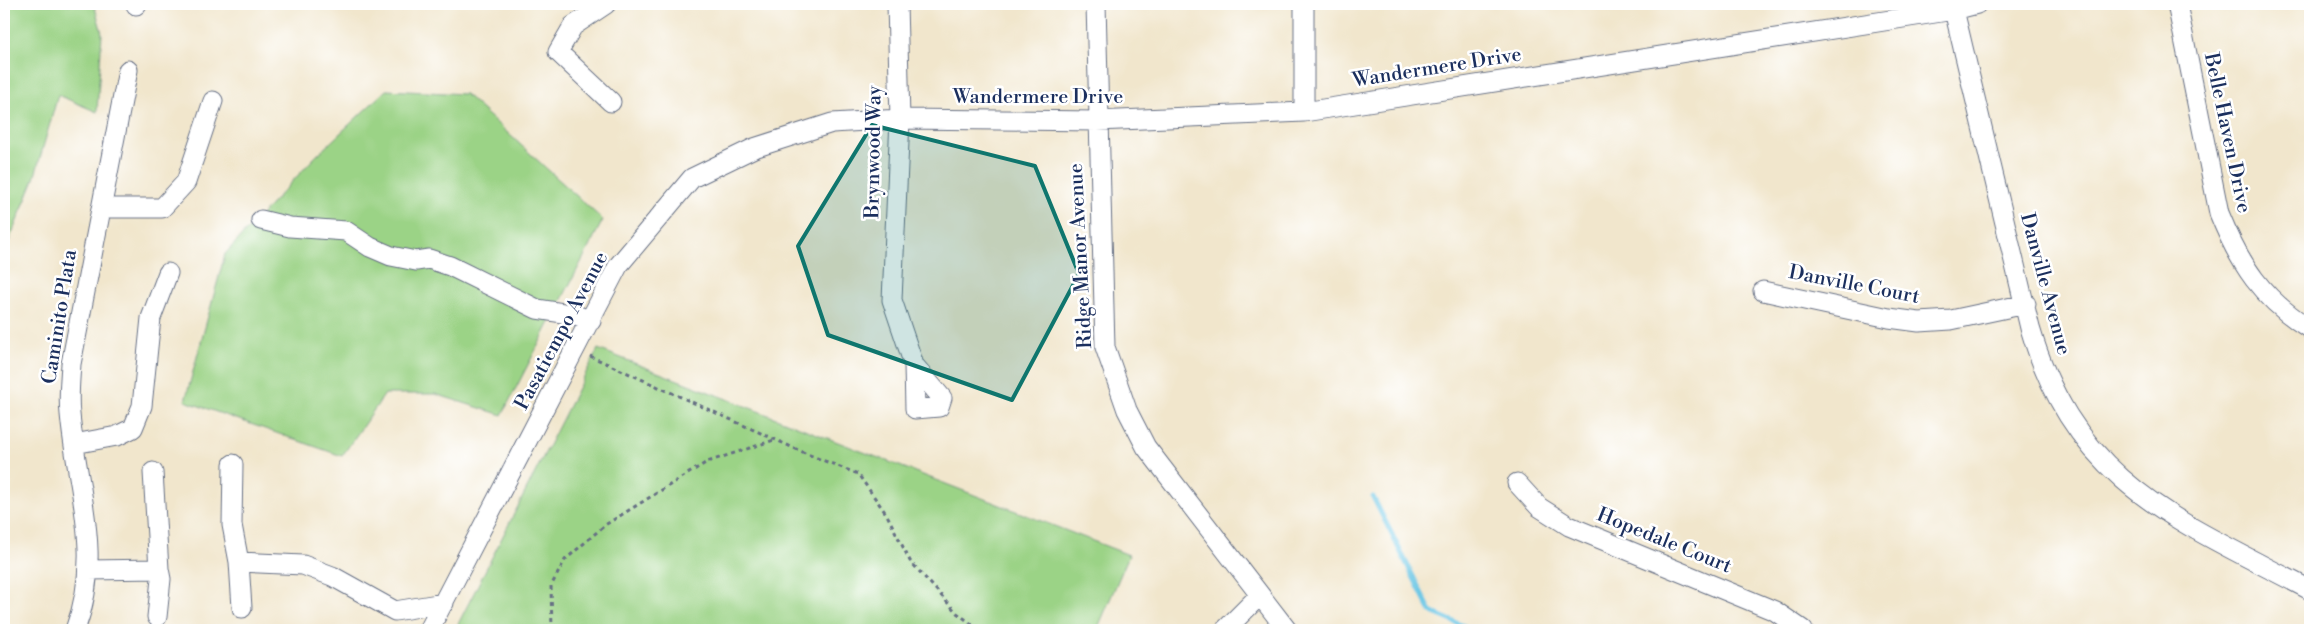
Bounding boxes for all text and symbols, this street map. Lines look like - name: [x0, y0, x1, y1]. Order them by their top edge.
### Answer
- street label: Wandermere Drive: [1350, 42, 1523, 94]
- street label: Belle Haven Drive: [2198, 50, 2256, 215]
- street label: Brynwood Way: [860, 85, 888, 220]
- street label: Wandermere Drive: [952, 85, 1123, 110]
- street label: Ridge Manor Avenue: [1064, 163, 1098, 349]
- street label: Danville Avenue: [2014, 210, 2076, 358]
- street label: Caminito Plata: [37, 247, 83, 386]
- street label: Pasatiempo Avenue: [510, 248, 614, 414]
- street label: Danville Court: [1786, 260, 1922, 310]
- street label: Hopedale Court: [1593, 503, 1735, 579]

